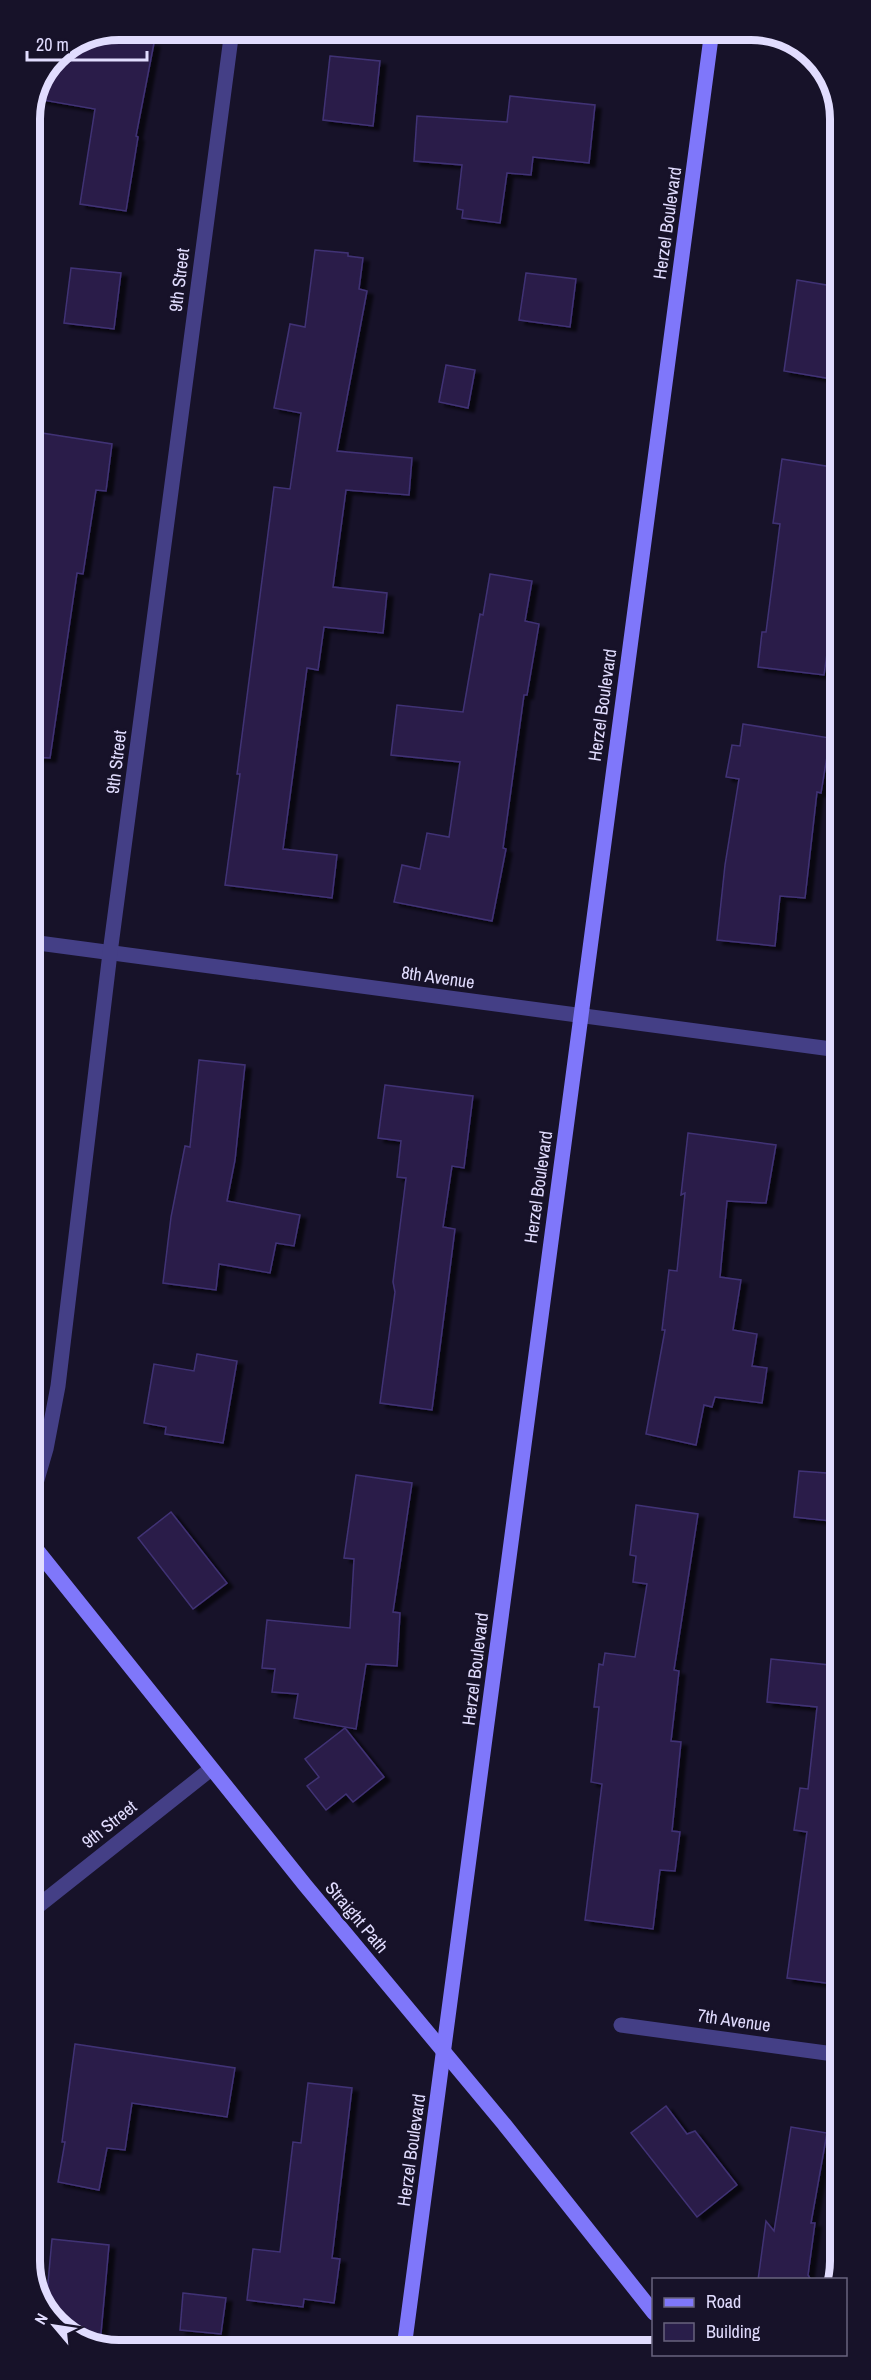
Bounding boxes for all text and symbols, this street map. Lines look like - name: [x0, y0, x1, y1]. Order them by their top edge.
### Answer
- scale bar: [27, 24, 147, 62]
- text: 20 m: [36, 32, 69, 57]
- street label: Herzel Boulevard: [647, 165, 687, 281]
- street label: 9th Street: [163, 247, 195, 313]
- street label: Herzel Boulevard: [582, 647, 622, 763]
- street label: 9th Street: [100, 729, 132, 795]
- street label: 8th Avenue: [400, 959, 476, 995]
- street label: Herzel Boulevard: [518, 1129, 558, 1245]
- street label: Herzel Boulevard: [456, 1611, 494, 1727]
- street label: 9th Street: [76, 1794, 142, 1854]
- street label: Straight Path: [320, 1876, 394, 1958]
- street label: 7th Avenue: [696, 2002, 772, 2038]
- street label: Herzel Boulevard: [391, 2092, 431, 2208]
- legend: [652, 2278, 847, 2356]
- text: Road: [706, 2289, 741, 2314]
- north arrow: [24, 2296, 84, 2356]
- text: N: [29, 2309, 53, 2328]
- text: Building: [706, 2319, 761, 2344]

